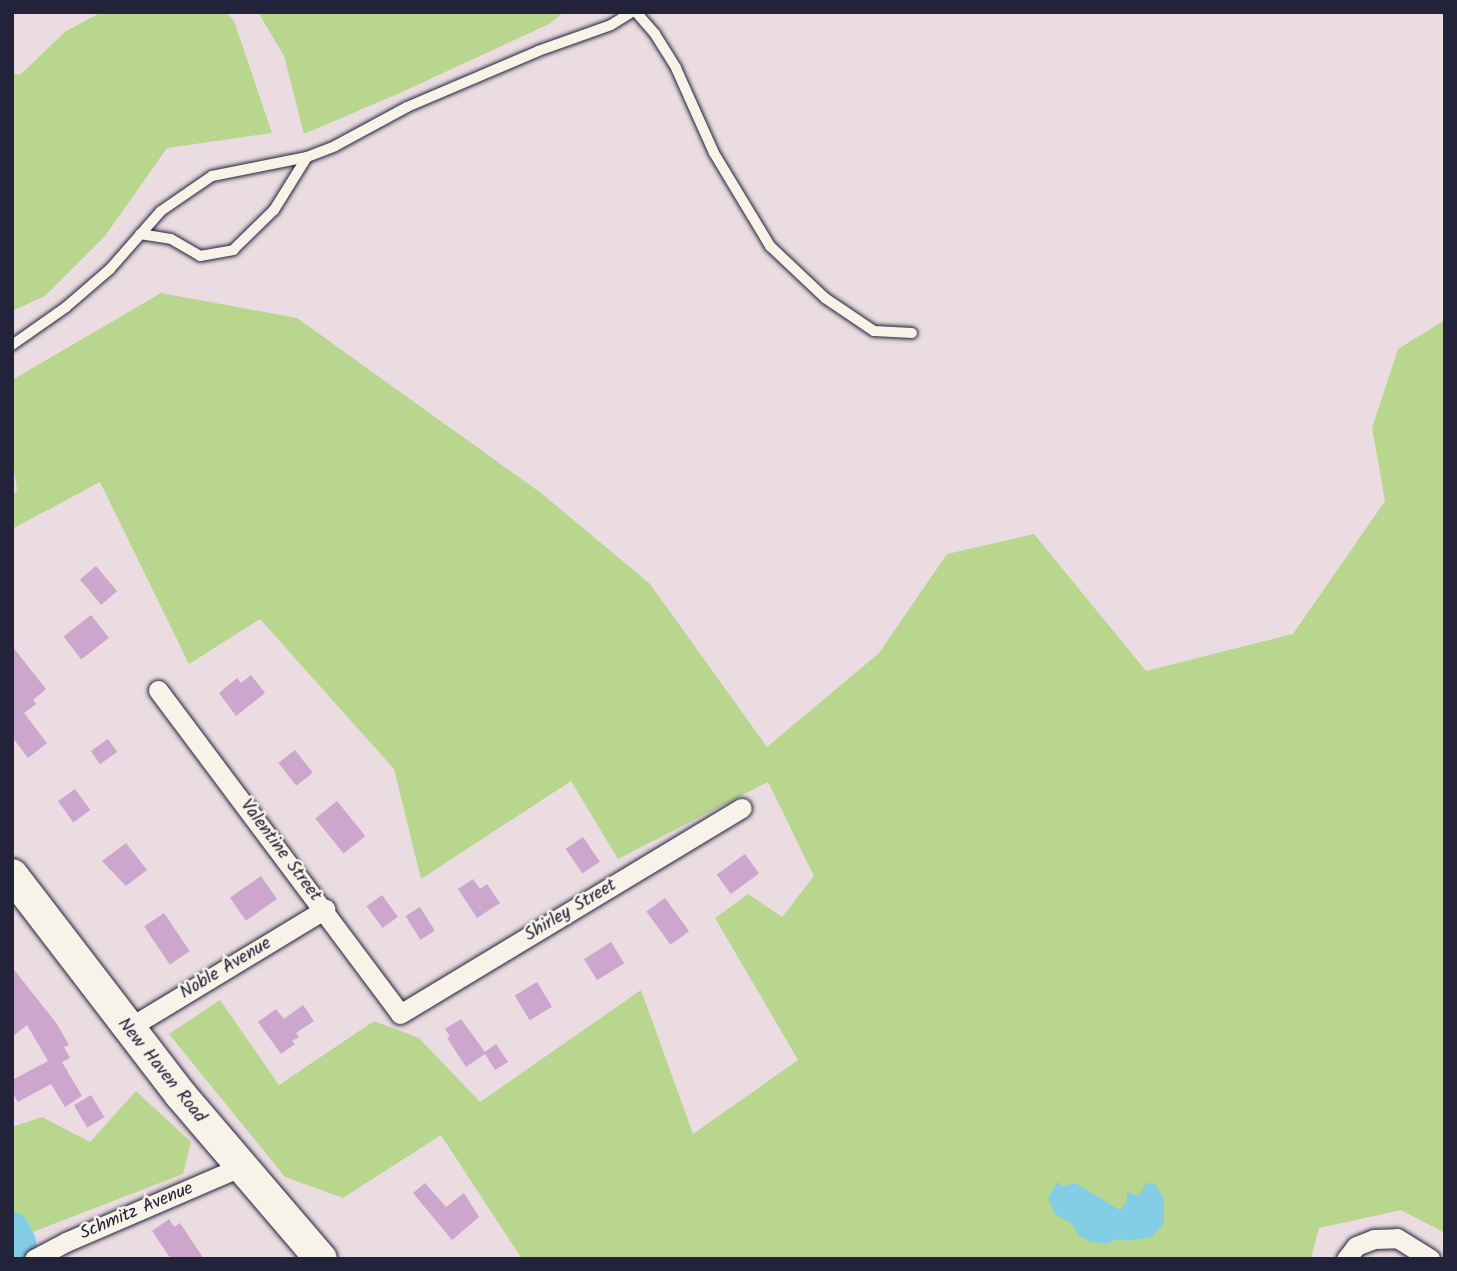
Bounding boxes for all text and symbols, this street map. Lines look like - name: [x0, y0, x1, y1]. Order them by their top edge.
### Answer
- street label: Valentine Street: [235, 796, 325, 906]
- street label: Shirley Street: [521, 875, 621, 947]
- street label: Noble Avenue: [177, 933, 275, 1005]
- street label: New Haven Road: [112, 1014, 210, 1128]
- street label: Schmitz Avenue: [77, 1178, 197, 1246]

